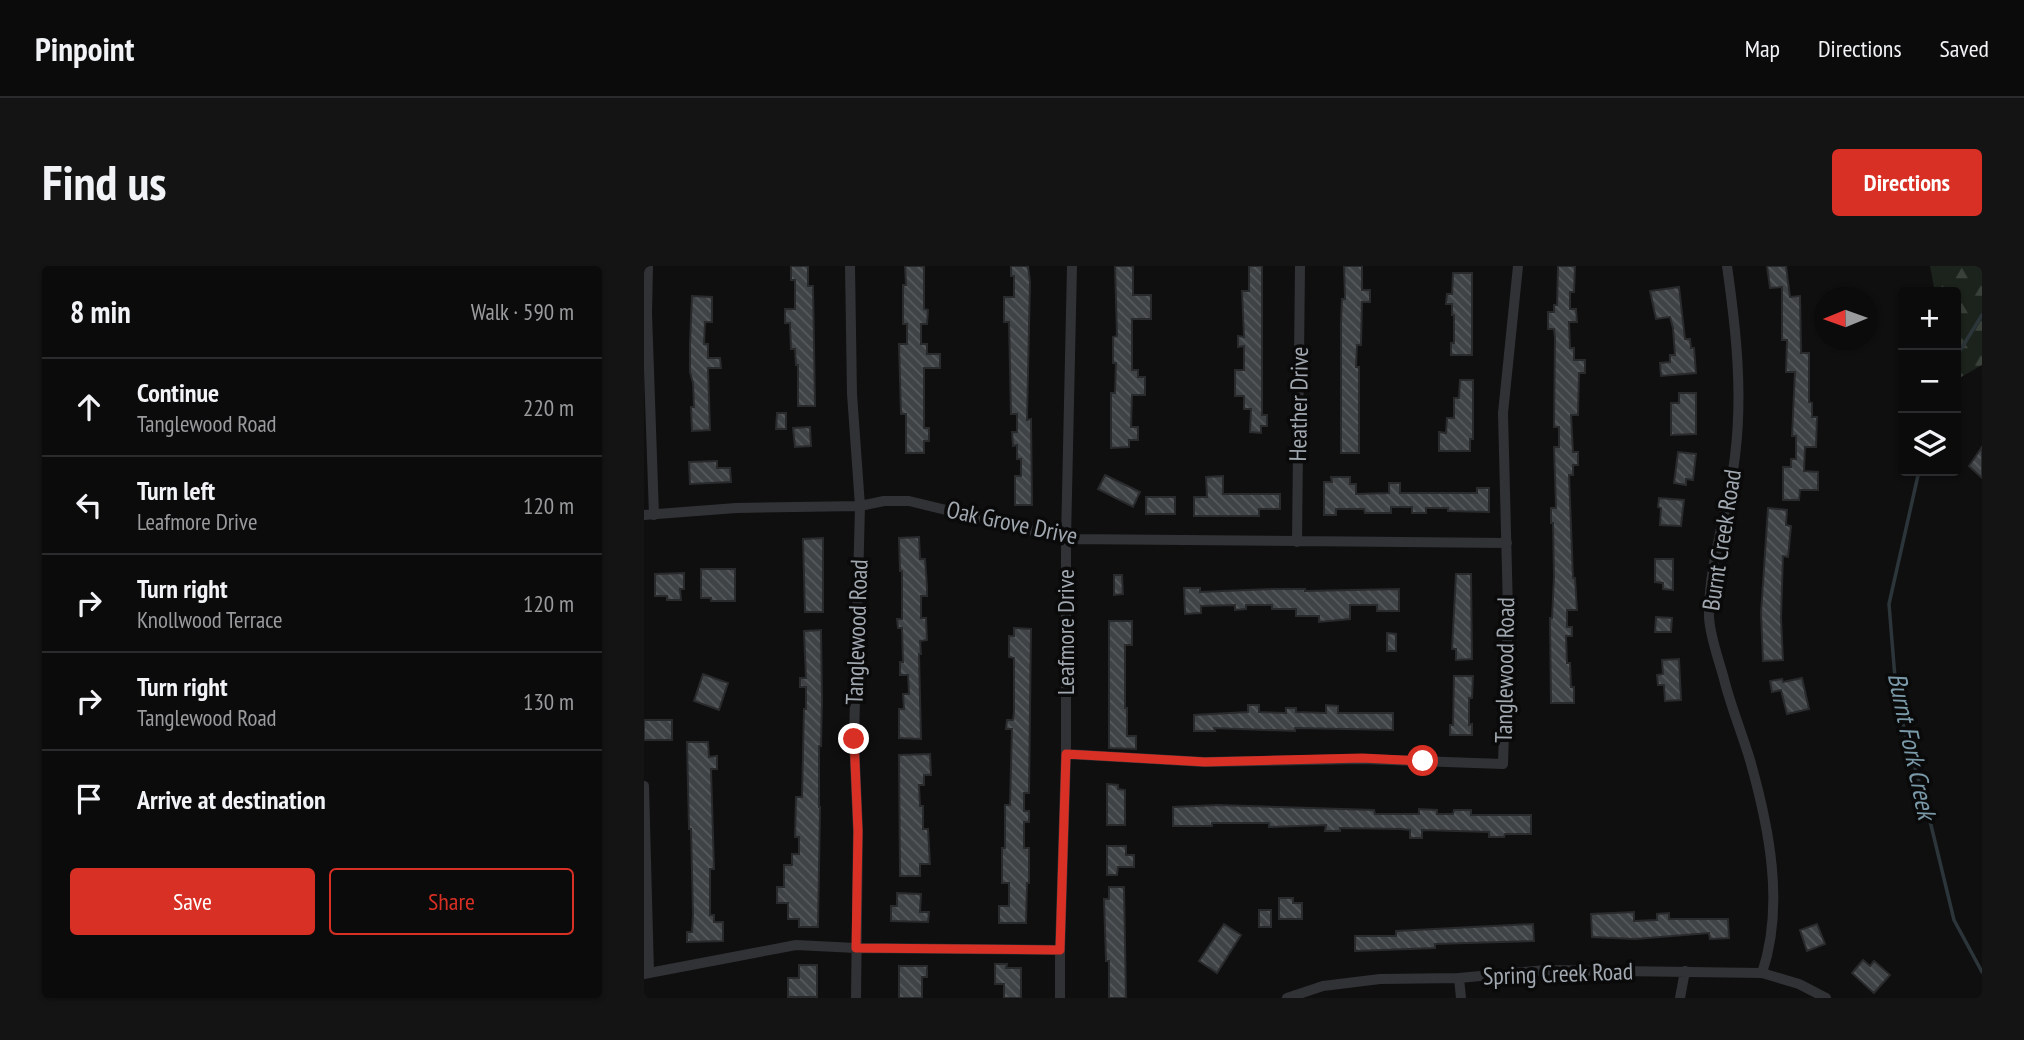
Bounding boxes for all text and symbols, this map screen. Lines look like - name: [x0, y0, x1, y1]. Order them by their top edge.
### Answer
- text: Pinpoint: [35, 27, 134, 70]
- text: Map: [1745, 33, 1780, 64]
- text: Directions: [1818, 33, 1902, 64]
- text: Saved: [1940, 33, 1989, 64]
- button: Directions: [1832, 149, 1982, 216]
- text: Find us: [42, 150, 166, 214]
- north arrow: [1814, 287, 1877, 350]
- map controls: [1898, 287, 1961, 476]
- button: +: [1898, 287, 1961, 350]
- text: 8 min: [70, 292, 131, 331]
- text: Walk · 590 m: [471, 297, 574, 326]
- street label: Heather Drive: [1282, 346, 1315, 462]
- button: −: [1898, 350, 1961, 413]
- text: Continue: [137, 376, 219, 409]
- icon: ahead: [70, 388, 108, 426]
- text: 220 m: [523, 393, 574, 422]
- text: Tanglewood Road: [137, 409, 277, 438]
- button: layers: [1898, 413, 1961, 476]
- street label: Burnt Creek Road: [1695, 467, 1748, 613]
- text: Turn left: [137, 474, 215, 507]
- icon: left: [70, 486, 108, 524]
- text: 120 m: [523, 491, 574, 520]
- street label: Oak Grove Drive: [944, 494, 1080, 552]
- text: Leafmore Drive: [137, 507, 258, 536]
- street label: Tanglewood Road: [838, 559, 875, 705]
- street label: Leafmore Drive: [1050, 569, 1081, 695]
- text: Turn right: [137, 572, 228, 605]
- icon: right: [70, 584, 108, 622]
- text: 120 m: [523, 589, 574, 618]
- street label: Tanglewood Road: [1488, 597, 1521, 743]
- text: Knollwood Terrace: [137, 605, 283, 634]
- text: Turn right: [137, 670, 228, 703]
- water label: Burnt Fork Creek: [1881, 670, 1945, 825]
- icon: right: [70, 682, 108, 720]
- text: 130 m: [523, 687, 574, 716]
- text: Tanglewood Road: [137, 703, 277, 732]
- route end: [838, 723, 869, 754]
- route start: [1407, 745, 1438, 776]
- icon: arrive: [70, 780, 108, 818]
- text: Arrive at destination: [137, 783, 326, 816]
- button: Save: [70, 868, 315, 935]
- button: Share: [329, 868, 574, 935]
- street label: Spring Creek Road: [1482, 955, 1634, 992]

